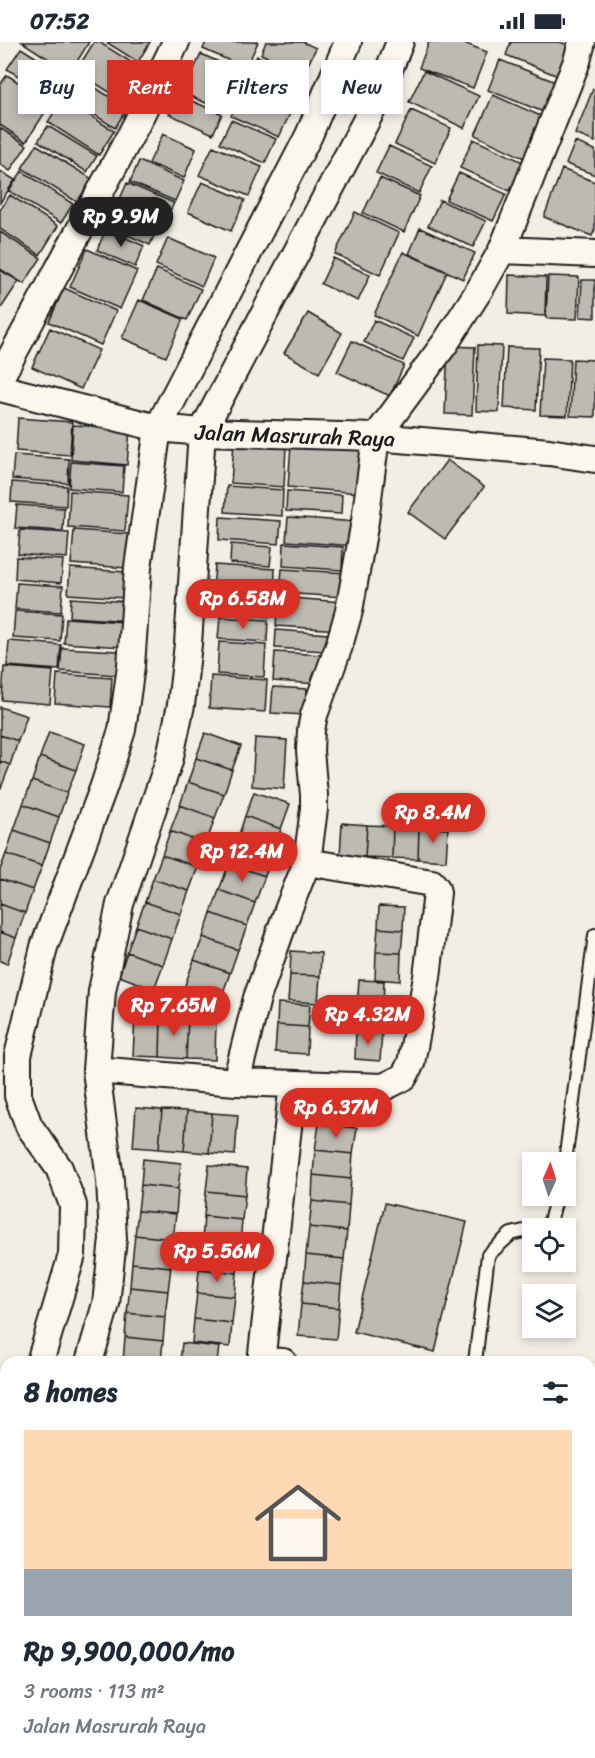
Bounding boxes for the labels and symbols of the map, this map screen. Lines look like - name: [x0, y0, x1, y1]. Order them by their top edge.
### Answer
- pin: Rp 9.9M: [66, 197, 176, 248]
- street label: Jalan Masrurah Raya: [193, 412, 396, 458]
- pin: Rp 6.58M: [181, 579, 305, 630]
- pin: Rp 8.4M: [378, 793, 488, 844]
- pin: Rp 12.4M: [180, 832, 304, 883]
- pin: Rp 7.65M: [112, 986, 236, 1037]
- pin: Rp 4.32M: [306, 995, 430, 1046]
- pin: Rp 6.37M: [274, 1088, 398, 1139]
- north arrow: [522, 1152, 576, 1206]
- pin: Rp 5.56M: [155, 1232, 279, 1283]

